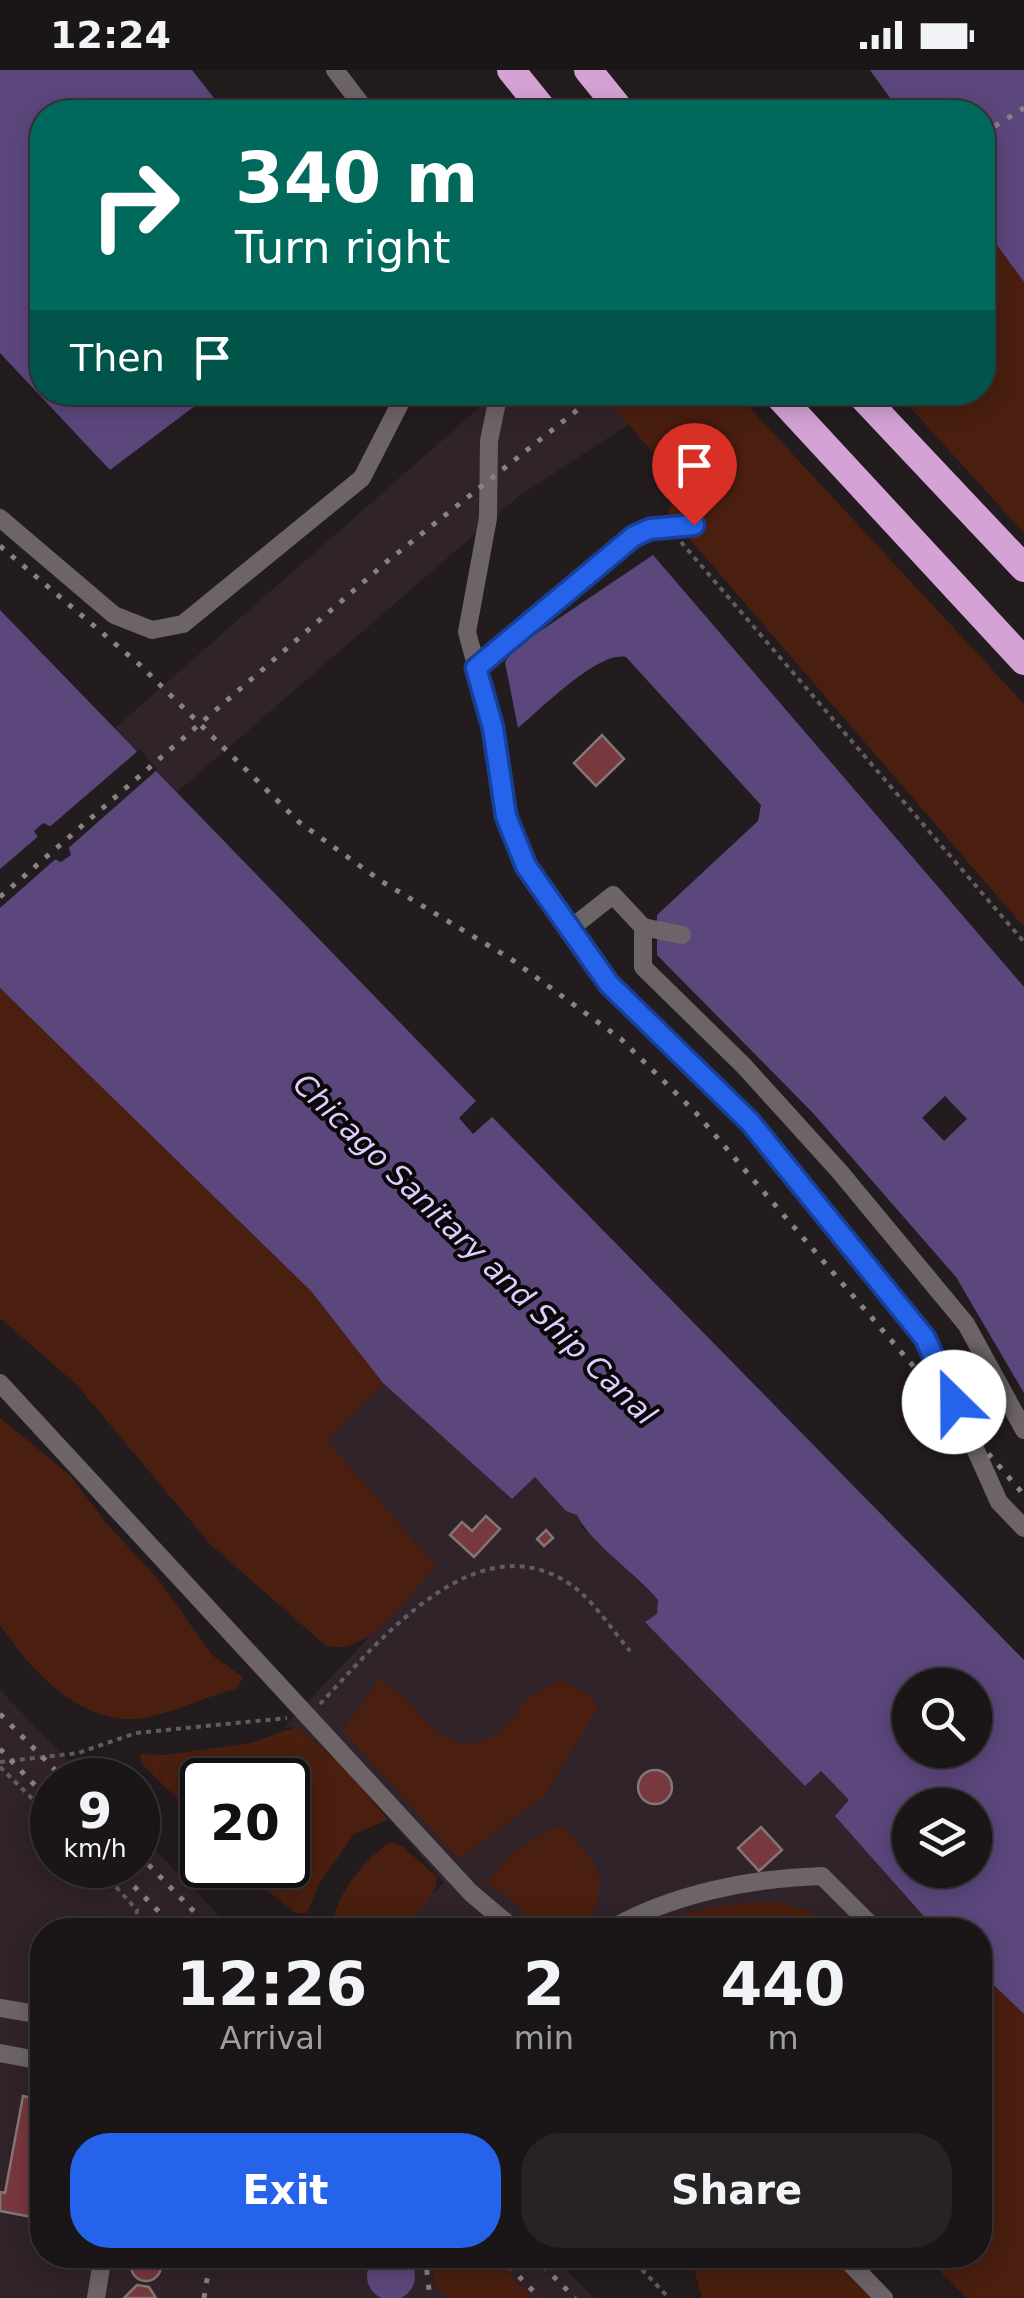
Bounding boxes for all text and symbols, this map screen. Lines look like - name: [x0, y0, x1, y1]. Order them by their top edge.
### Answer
- text: 12:24: [50, 13, 171, 57]
- text: 340 m: [235, 137, 478, 219]
- icon: right: [70, 140, 200, 270]
- text: Turn right: [235, 221, 450, 274]
- icon: arrive: [185, 330, 240, 385]
- text: Then: [70, 336, 165, 380]
- pin: [652, 423, 737, 526]
- icon: arrive: [667, 438, 722, 493]
- water label: Chicago Sanitary and Ship Canal: [286, 1066, 664, 1432]
- position arrow: [902, 1350, 1006, 1454]
- map controls: [892, 1668, 992, 1888]
- button: search: [892, 1668, 992, 1768]
- speed limit sign: 20: [180, 1758, 310, 1888]
- text: 9: [78, 1782, 112, 1840]
- button: layers: [892, 1788, 992, 1888]
- text: km/h: [63, 1834, 127, 1863]
- text: 12:26: [176, 1949, 367, 2019]
- text: 2: [523, 1949, 565, 2019]
- text: 440: [720, 1949, 846, 2019]
- text: Arrival: [220, 2019, 324, 2057]
- text: min: [514, 2019, 574, 2057]
- text: m: [767, 2019, 799, 2057]
- button: Exit: [70, 2133, 501, 2248]
- button: Share: [521, 2133, 952, 2248]

